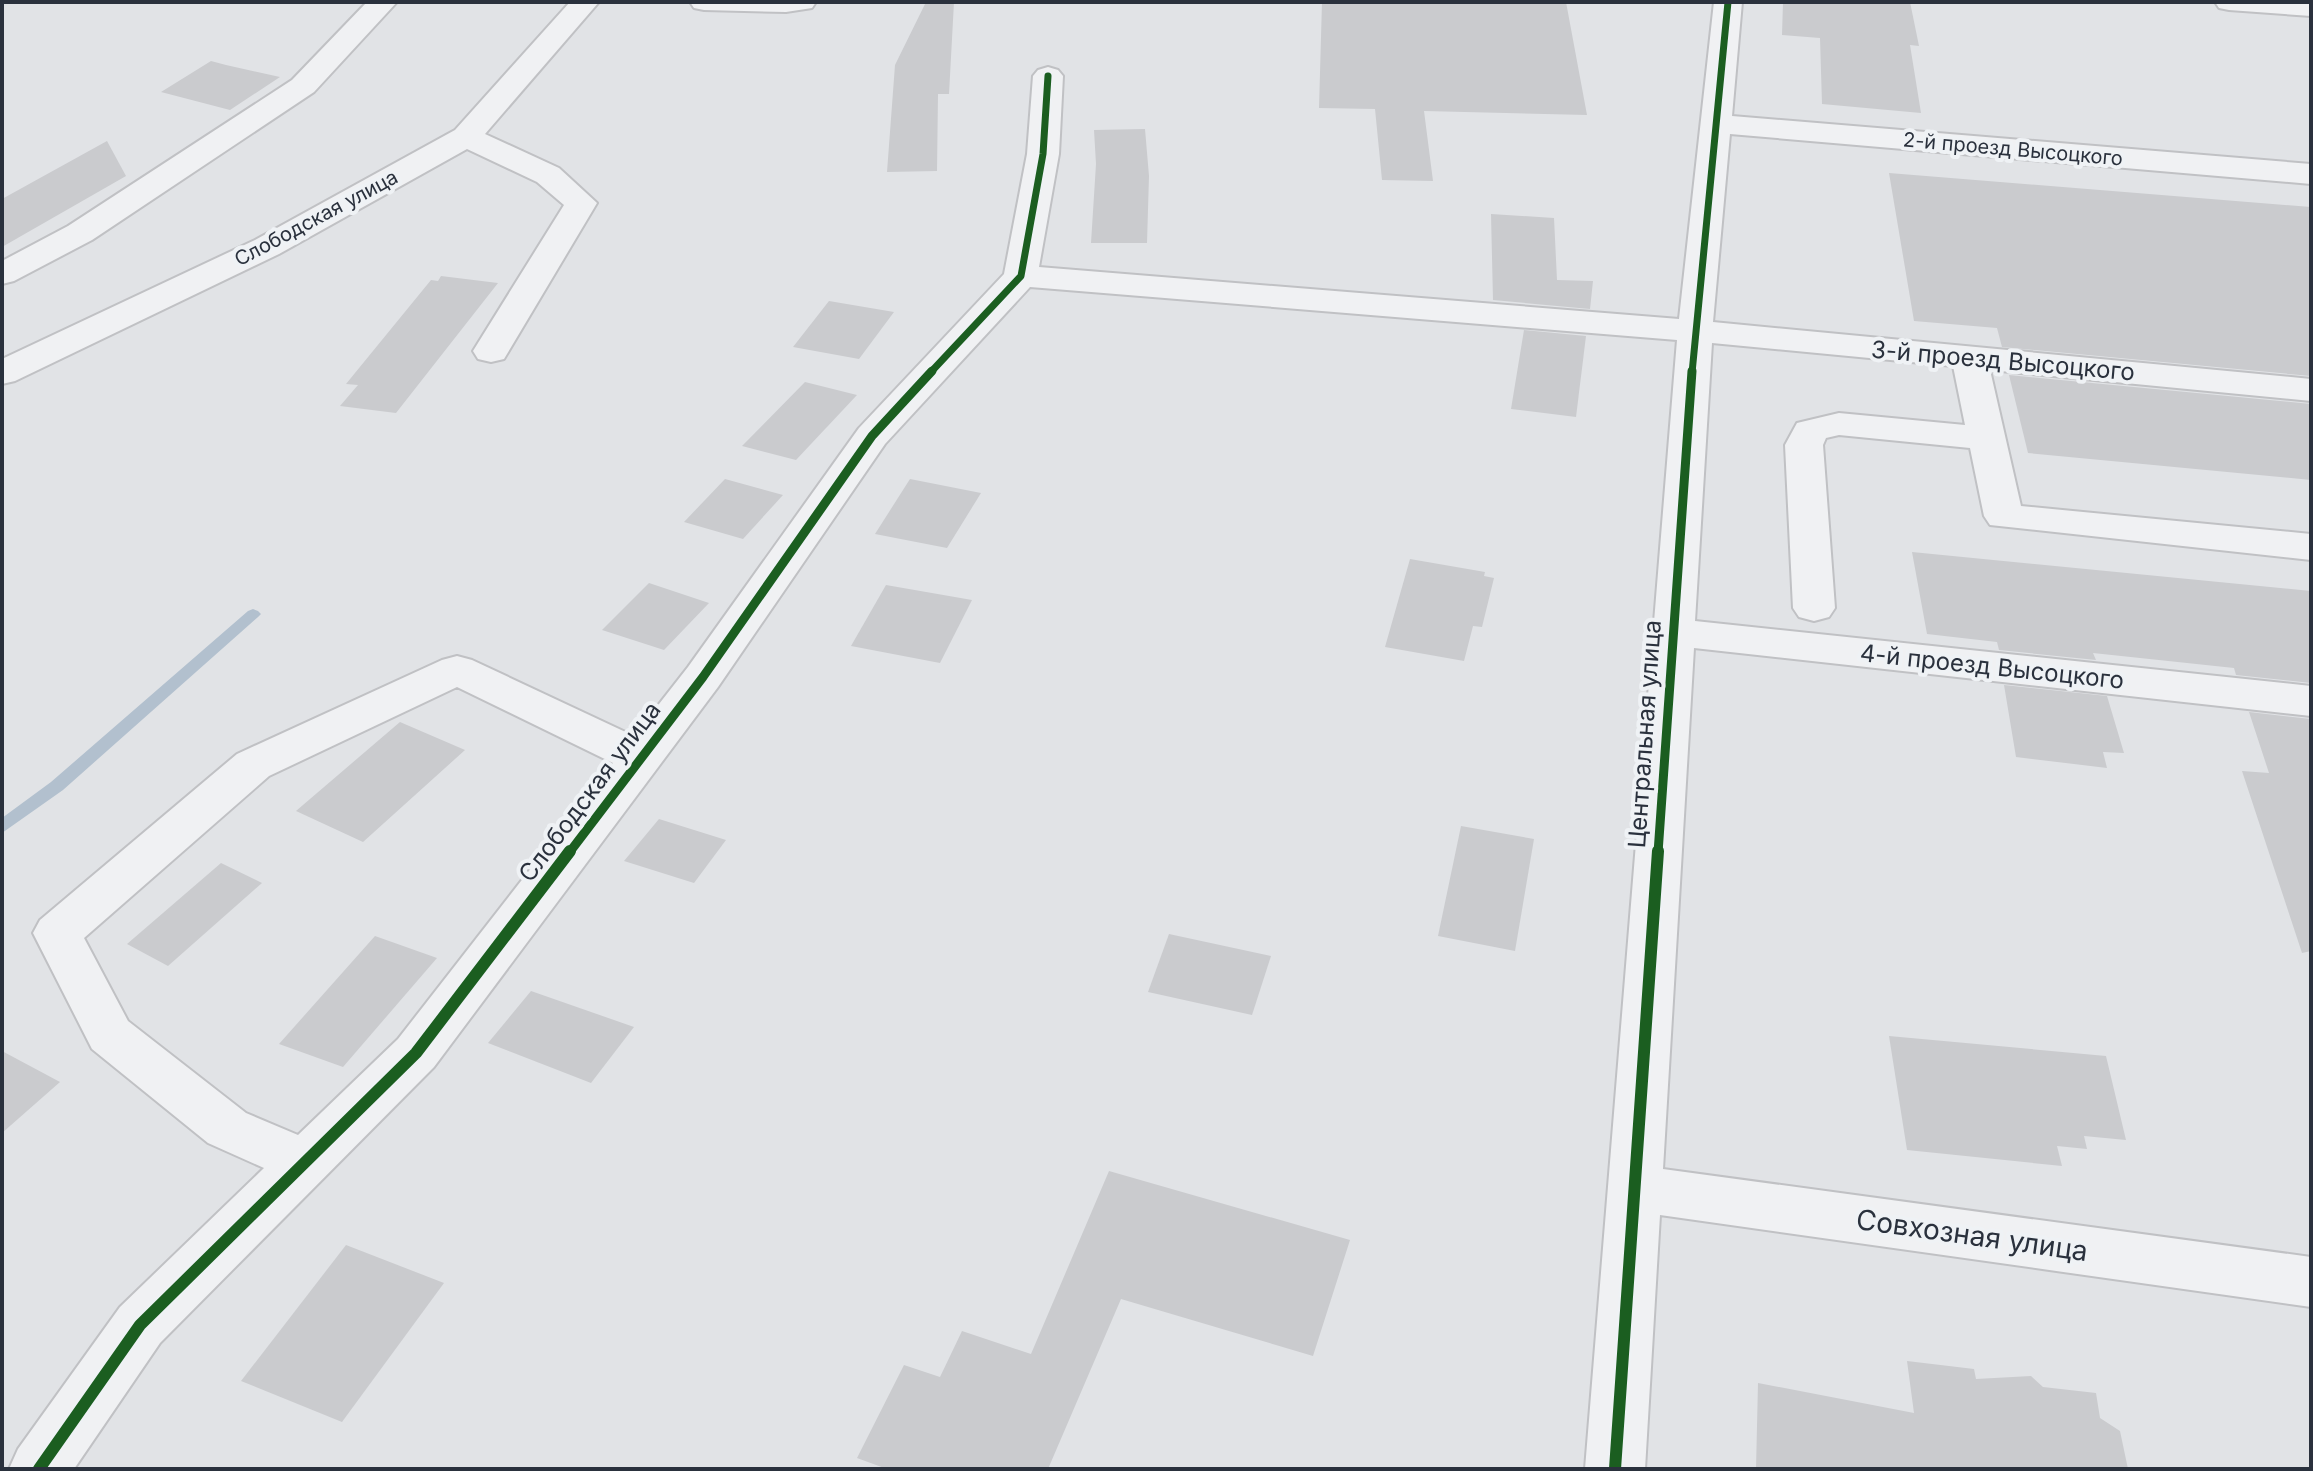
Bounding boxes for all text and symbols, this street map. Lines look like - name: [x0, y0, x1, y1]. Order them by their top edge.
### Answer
- street label: 2-й проезд Высоцкого: [1902, 127, 2124, 171]
- street label: Слободская улица: [230, 165, 402, 271]
- street label: 3-й проезд Высоцкого: [1870, 335, 2136, 386]
- street label: Центральная улица: [1622, 619, 1667, 849]
- street label: 4-й проезд Высоцкого: [1859, 638, 2126, 695]
- street label: Слободская улица: [512, 696, 667, 887]
- street label: Совхозная улица: [1854, 1202, 2090, 1268]

